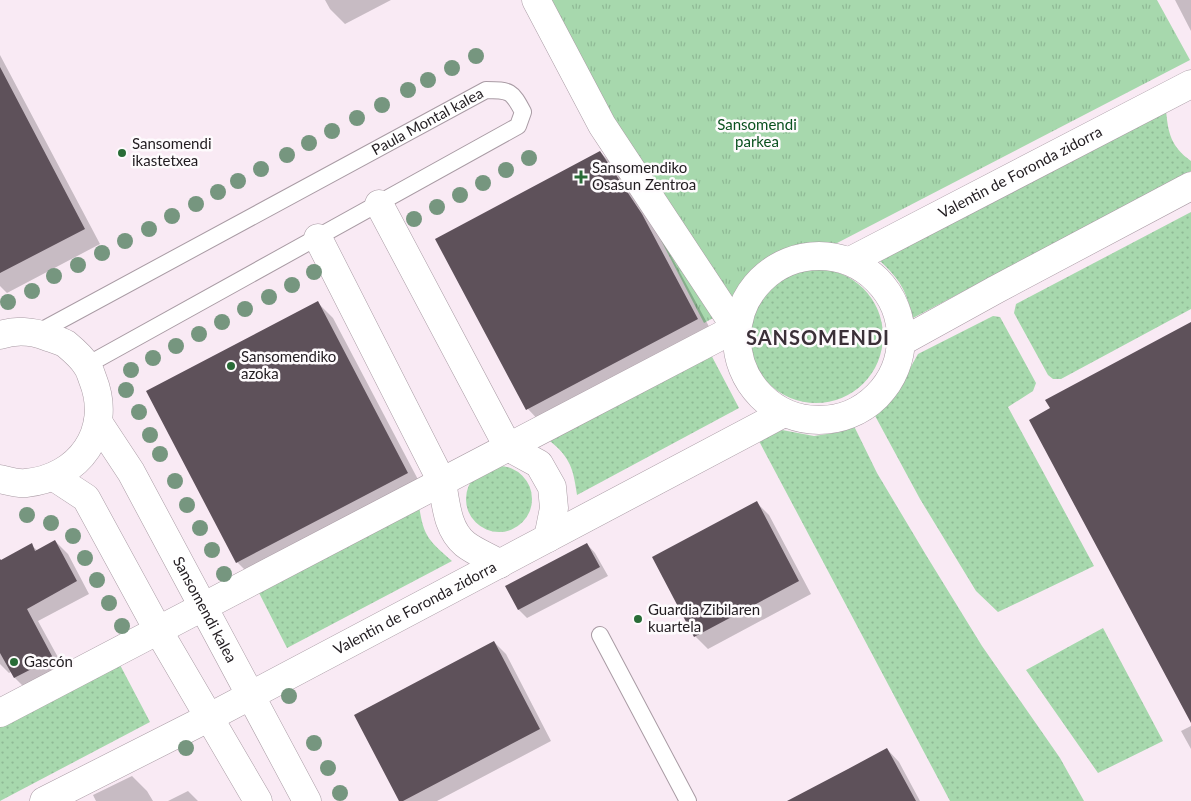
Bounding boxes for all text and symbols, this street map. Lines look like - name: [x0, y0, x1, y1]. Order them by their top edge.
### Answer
- street label: Paula Montal kalea: [368, 83, 486, 158]
- park label: Sansomendi parkea: [717, 115, 797, 150]
- street label: Valentin de Foronda zidorra: [935, 122, 1105, 221]
- place label: Sansomendi ikastetxea: [132, 134, 211, 169]
- marker: Sansomendi ikastetxea: [116, 147, 128, 159]
- place label: Sansomendiko Osasun Zentroa: [592, 158, 696, 193]
- marker: Sansomendiko Osasun Zentroa: [574, 170, 588, 184]
- district label: SANSOMENDI: [746, 325, 890, 349]
- place label: Sansomendiko azoka: [241, 347, 336, 382]
- marker: Sansomendiko azoka: [225, 360, 237, 372]
- street label: Sansomendi kalea: [170, 553, 241, 665]
- street label: Valentin de Foronda zidorra: [330, 557, 499, 658]
- place label: Guardia Zibilaren kuartela: [648, 600, 760, 635]
- marker: Guardia Zibilaren kuartela: [632, 613, 644, 625]
- place label: Gascón: [24, 652, 73, 670]
- marker: Gascón: [8, 656, 20, 668]

